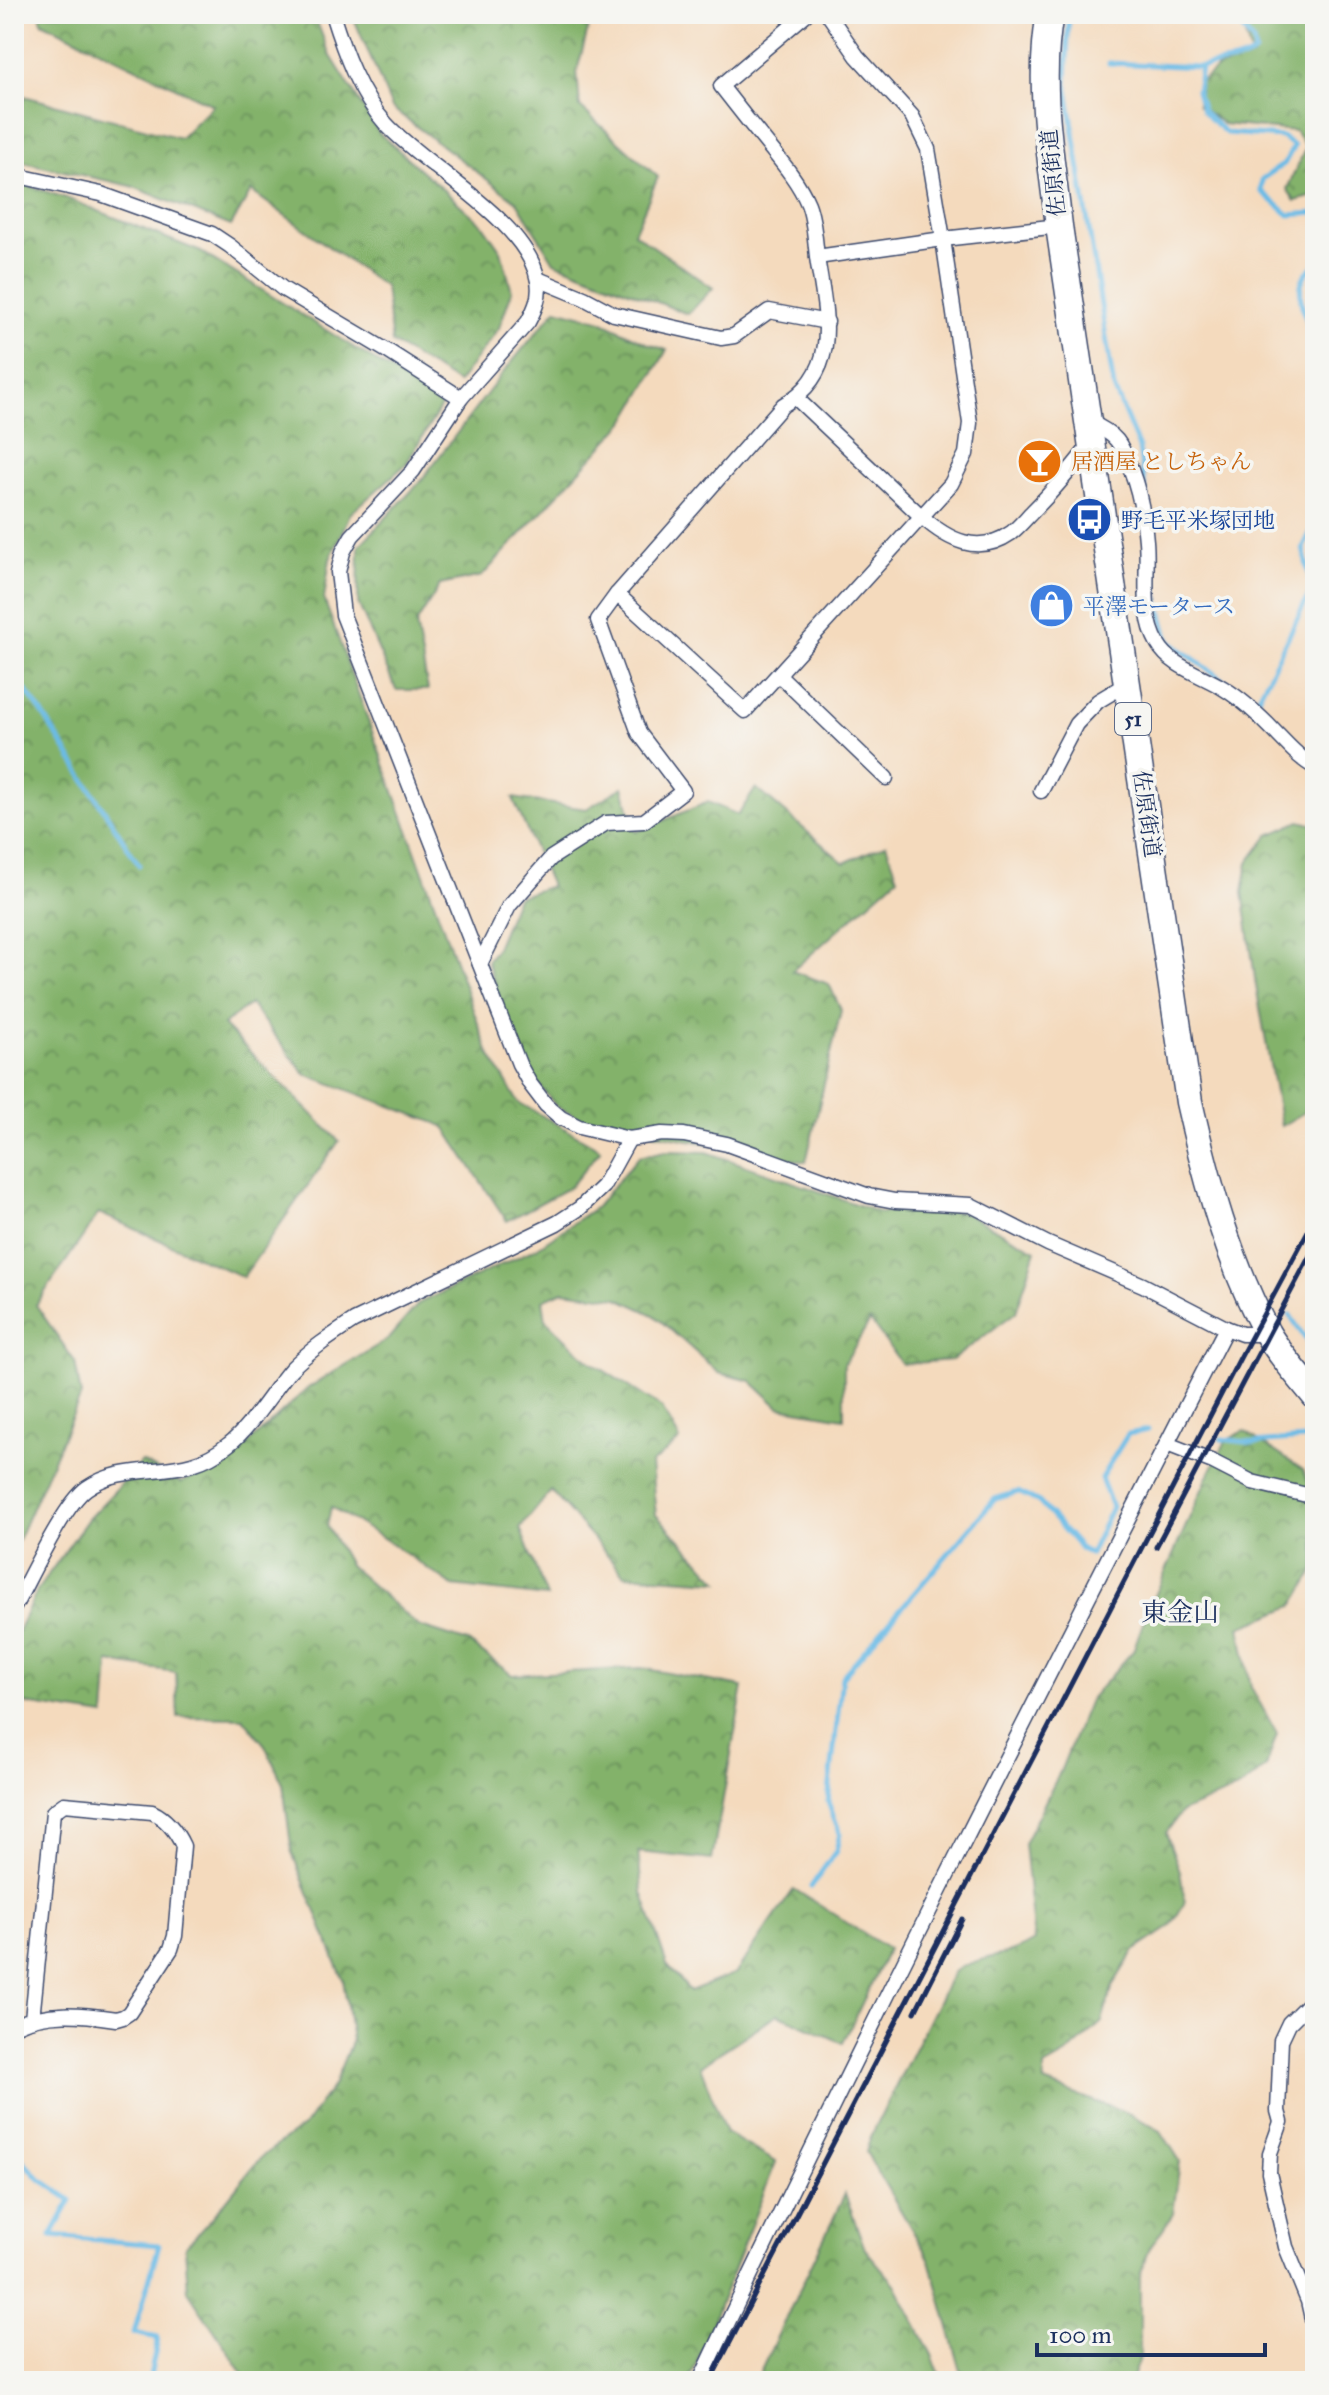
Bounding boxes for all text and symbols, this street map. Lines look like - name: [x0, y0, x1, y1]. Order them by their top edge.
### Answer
- street label: 佐原街道: [1035, 128, 1071, 218]
- bar icon: 居酒屋 としちゃん: [1016, 437, 1064, 485]
- place label: 居酒屋 としちゃん: [1071, 448, 1252, 475]
- bus stop icon: 野毛平米塚団地: [1066, 496, 1114, 544]
- place label: 野毛平米塚団地: [1121, 507, 1275, 534]
- shop icon: 平澤モータース: [1028, 582, 1076, 630]
- place label: 平澤モータース: [1083, 593, 1235, 620]
- road number: 51: [1115, 703, 1151, 735]
- street label: 佐原街道: [1128, 769, 1166, 859]
- district label: 東金山: [1141, 1596, 1219, 1628]
- scale bar: [1037, 2307, 1265, 2357]
- text: 100 m: [1049, 2320, 1112, 2350]

